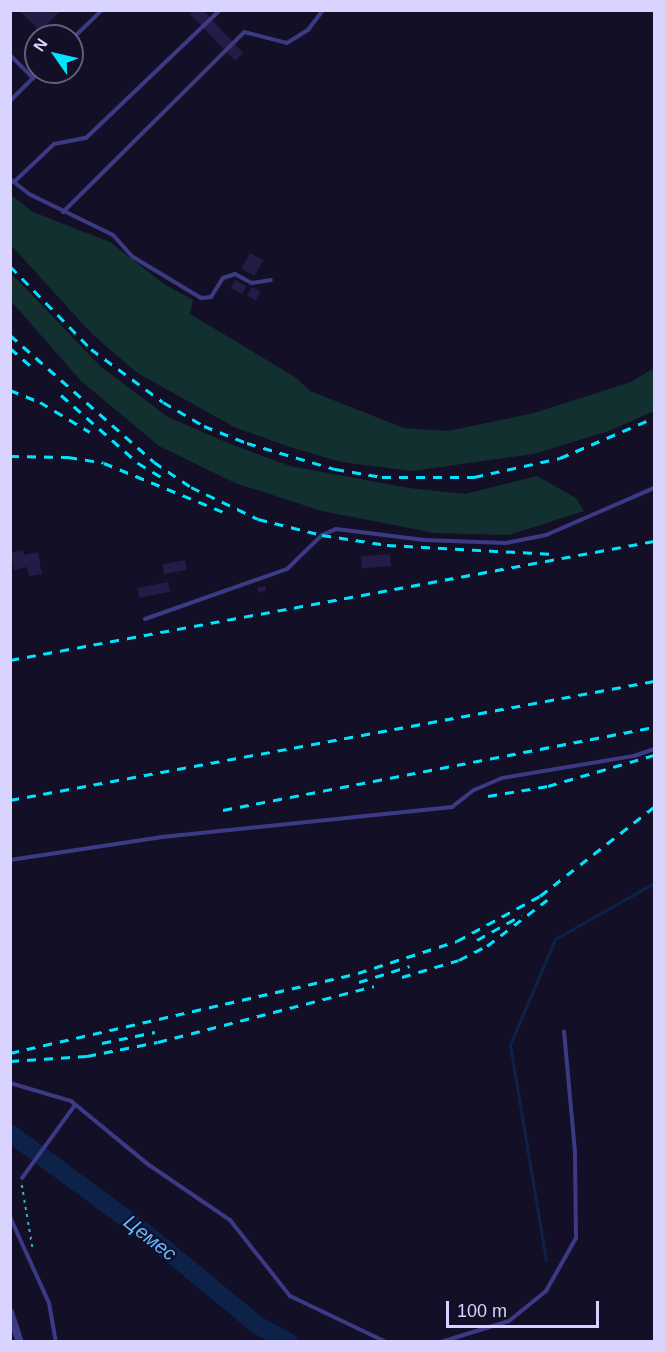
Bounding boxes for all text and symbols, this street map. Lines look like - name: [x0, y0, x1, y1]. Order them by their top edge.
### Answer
- north arrow: [24, 24, 84, 84]
- text: N: [30, 35, 51, 54]
- water label: Цемес: [119, 1210, 181, 1266]
- scale bar: [449, 1289, 602, 1327]
- text: 100 m: [457, 1301, 507, 1321]

